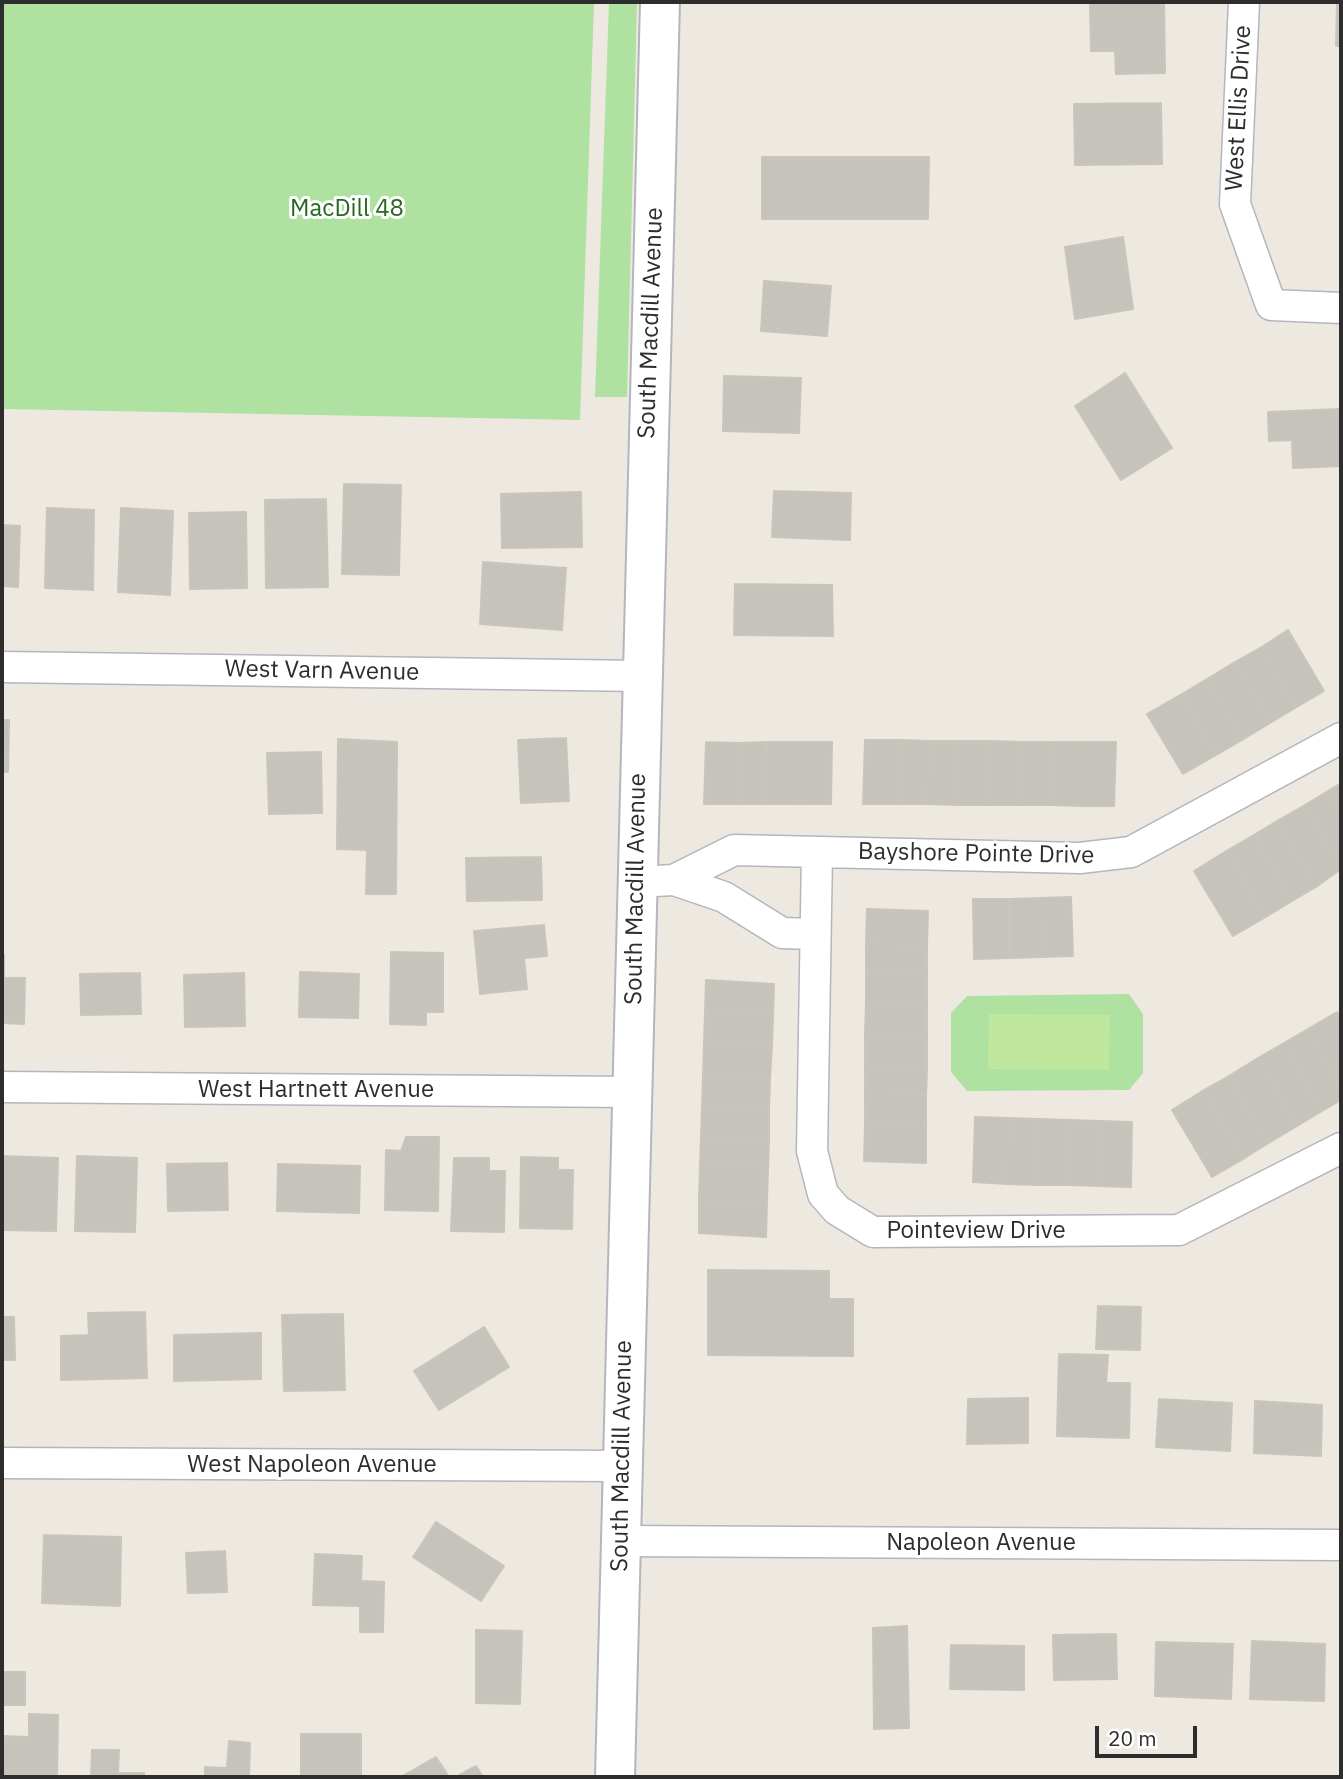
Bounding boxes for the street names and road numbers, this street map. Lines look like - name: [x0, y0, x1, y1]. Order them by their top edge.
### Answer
- street label: West Ellis Drive: [1220, 24, 1258, 192]
- street label: South Macdill Avenue: [633, 207, 669, 439]
- street label: West Varn Avenue: [224, 655, 420, 687]
- street label: South Macdill Avenue: [620, 773, 652, 1005]
- street label: Bayshore Pointe Drive: [857, 838, 1095, 870]
- street label: West Hartnett Avenue: [198, 1076, 434, 1104]
- street label: Pointeview Drive: [886, 1217, 1066, 1245]
- street label: South Macdill Avenue: [606, 1340, 638, 1572]
- street label: West Napoleon Avenue: [187, 1451, 437, 1479]
- street label: Napoleon Avenue: [886, 1529, 1076, 1557]

